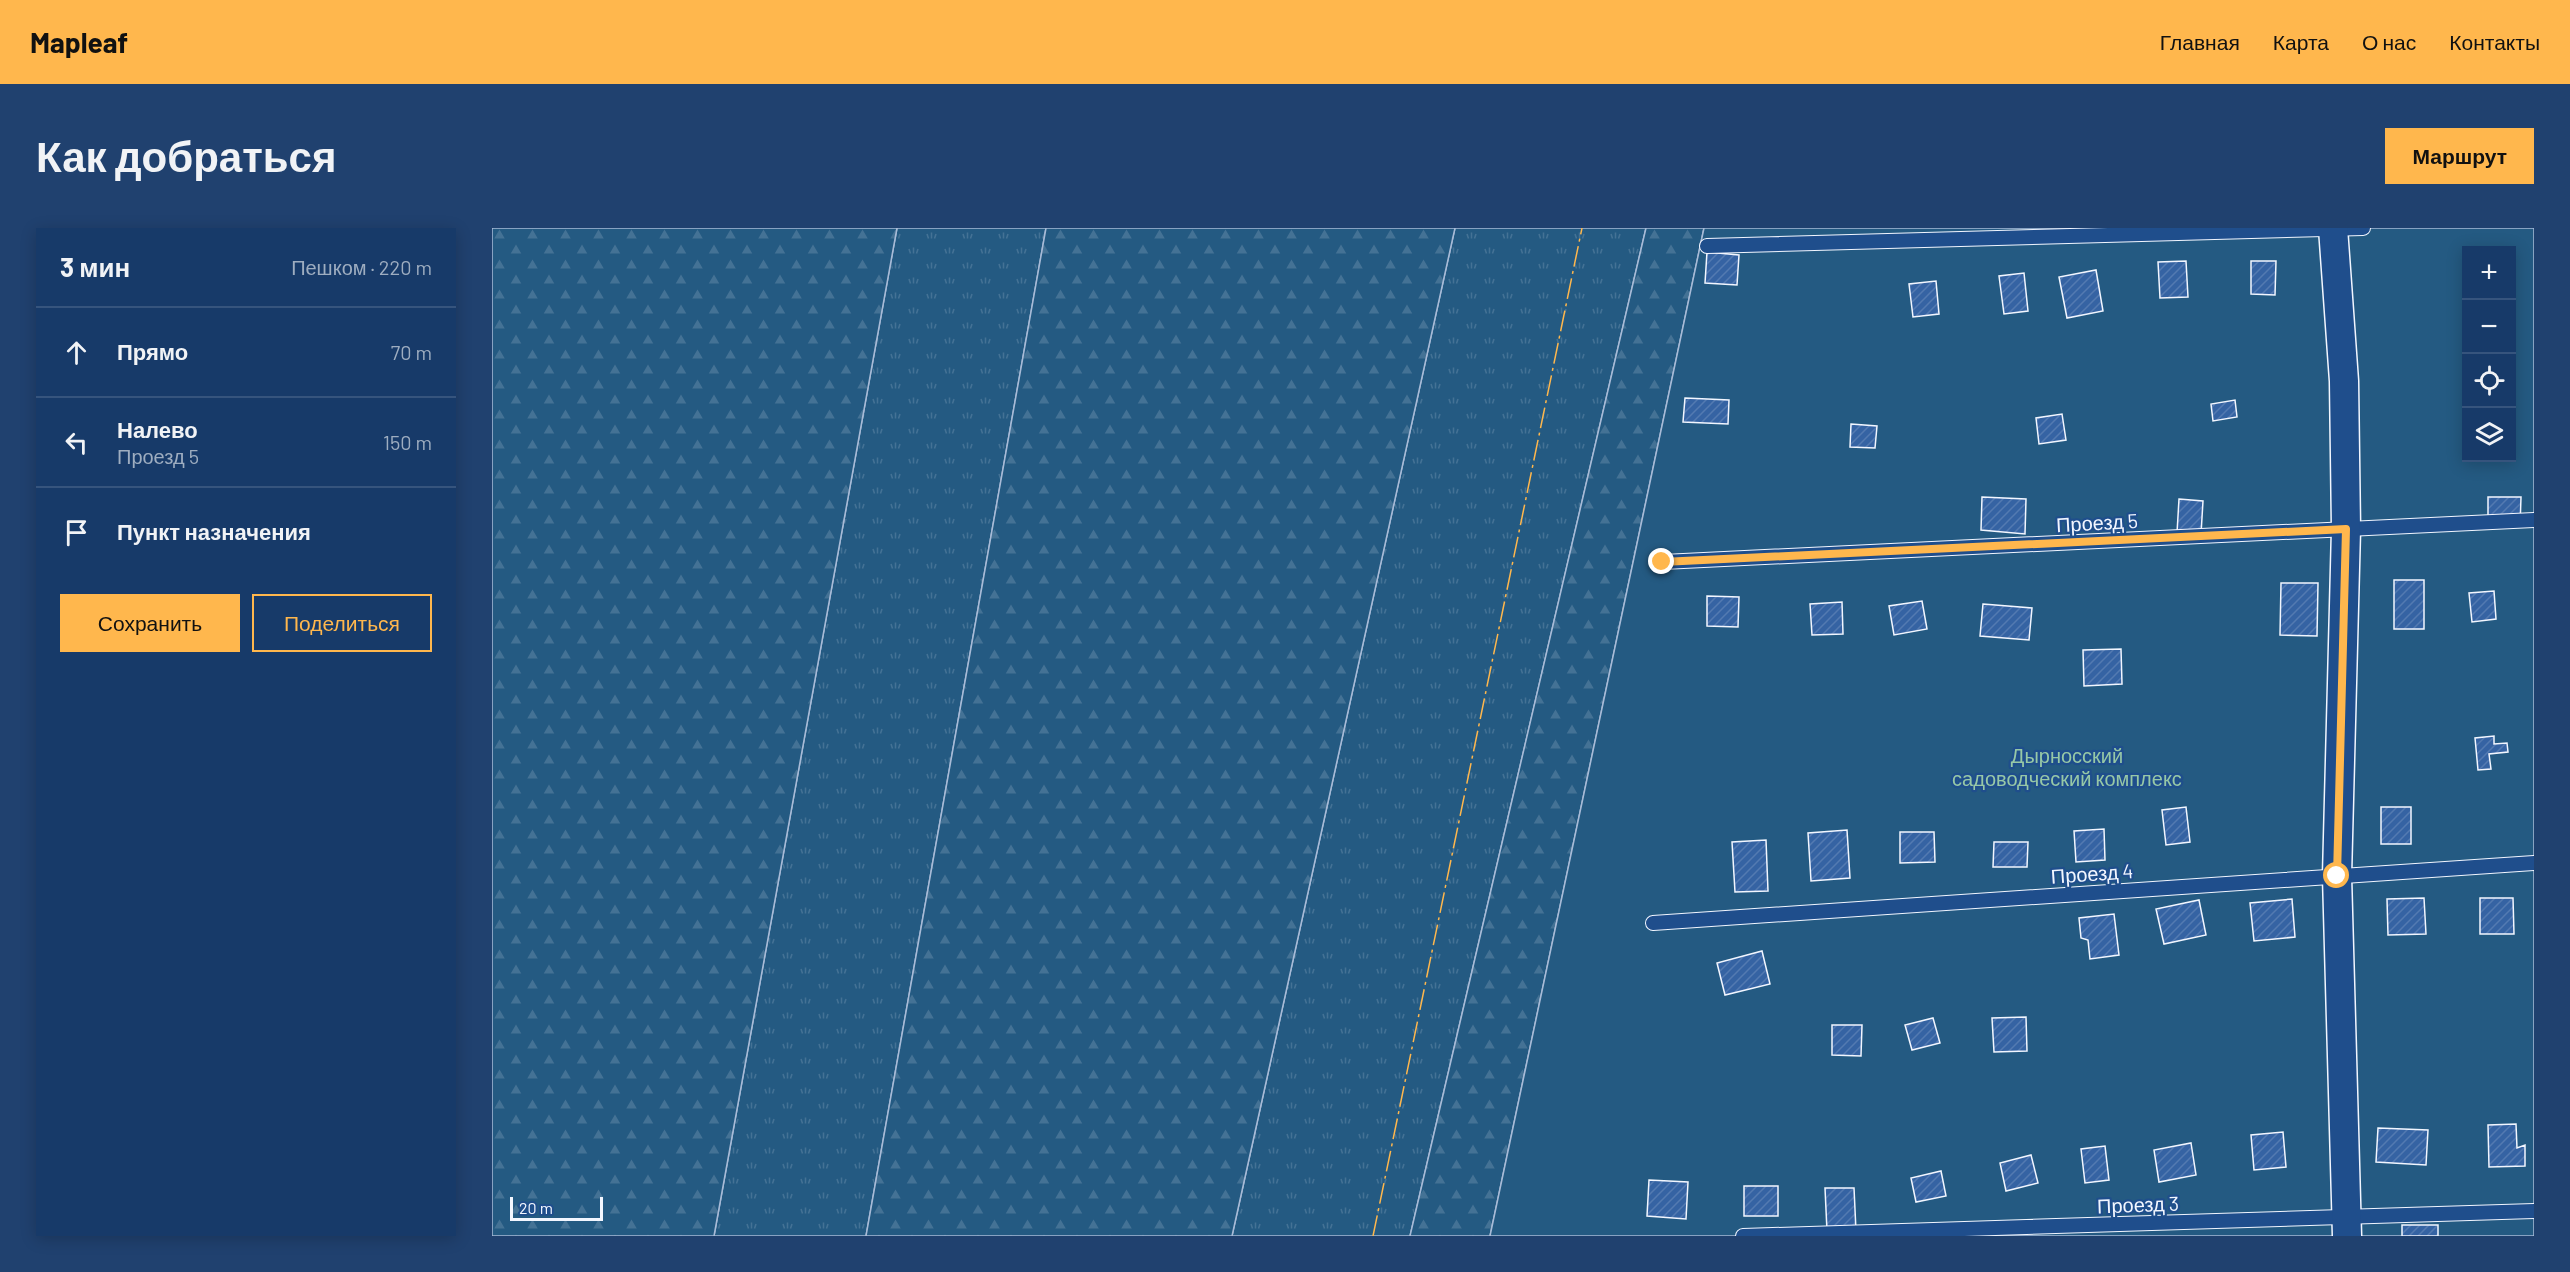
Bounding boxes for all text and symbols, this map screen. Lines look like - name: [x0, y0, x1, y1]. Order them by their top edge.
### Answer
- text: Mapleaf: [30, 25, 128, 59]
- text: Главная: [2160, 29, 2240, 54]
- text: Карта: [2273, 29, 2329, 54]
- text: О нас: [2362, 29, 2416, 54]
- text: Контакты: [2449, 29, 2540, 54]
- button: Маршрут: [2385, 128, 2534, 184]
- text: Как добраться: [36, 130, 336, 180]
- map controls: [2462, 246, 2516, 462]
- button: +: [2462, 246, 2516, 300]
- text: 3 мин: [60, 251, 130, 282]
- text: Пешком · 220 m: [291, 255, 432, 279]
- button: −: [2462, 300, 2516, 354]
- icon: ahead: [60, 336, 93, 369]
- text: Прямо: [117, 338, 188, 364]
- text: 70 m: [391, 340, 432, 364]
- button: locate: [2462, 354, 2516, 408]
- button: layers: [2462, 408, 2516, 462]
- text: Налево: [117, 416, 198, 442]
- icon: left: [60, 426, 93, 459]
- text: 150 m: [383, 430, 432, 454]
- text: Проезд 5: [117, 444, 199, 468]
- street label: Проезд 5: [2055, 508, 2139, 536]
- icon: arrive: [60, 516, 93, 549]
- text: Пункт назначения: [117, 518, 311, 544]
- route end: [1648, 548, 1674, 574]
- button: Сохранить: [60, 594, 240, 652]
- button: Поделиться: [252, 594, 432, 652]
- park label: Дырносский садоводческий комплекс: [1952, 743, 2182, 790]
- street label: Проезд 4: [2050, 858, 2134, 888]
- route start: [2323, 862, 2349, 888]
- street label: Проезд 3: [2097, 1191, 2179, 1217]
- scale bar: [510, 1194, 603, 1222]
- text: 20 m: [519, 1198, 553, 1217]

